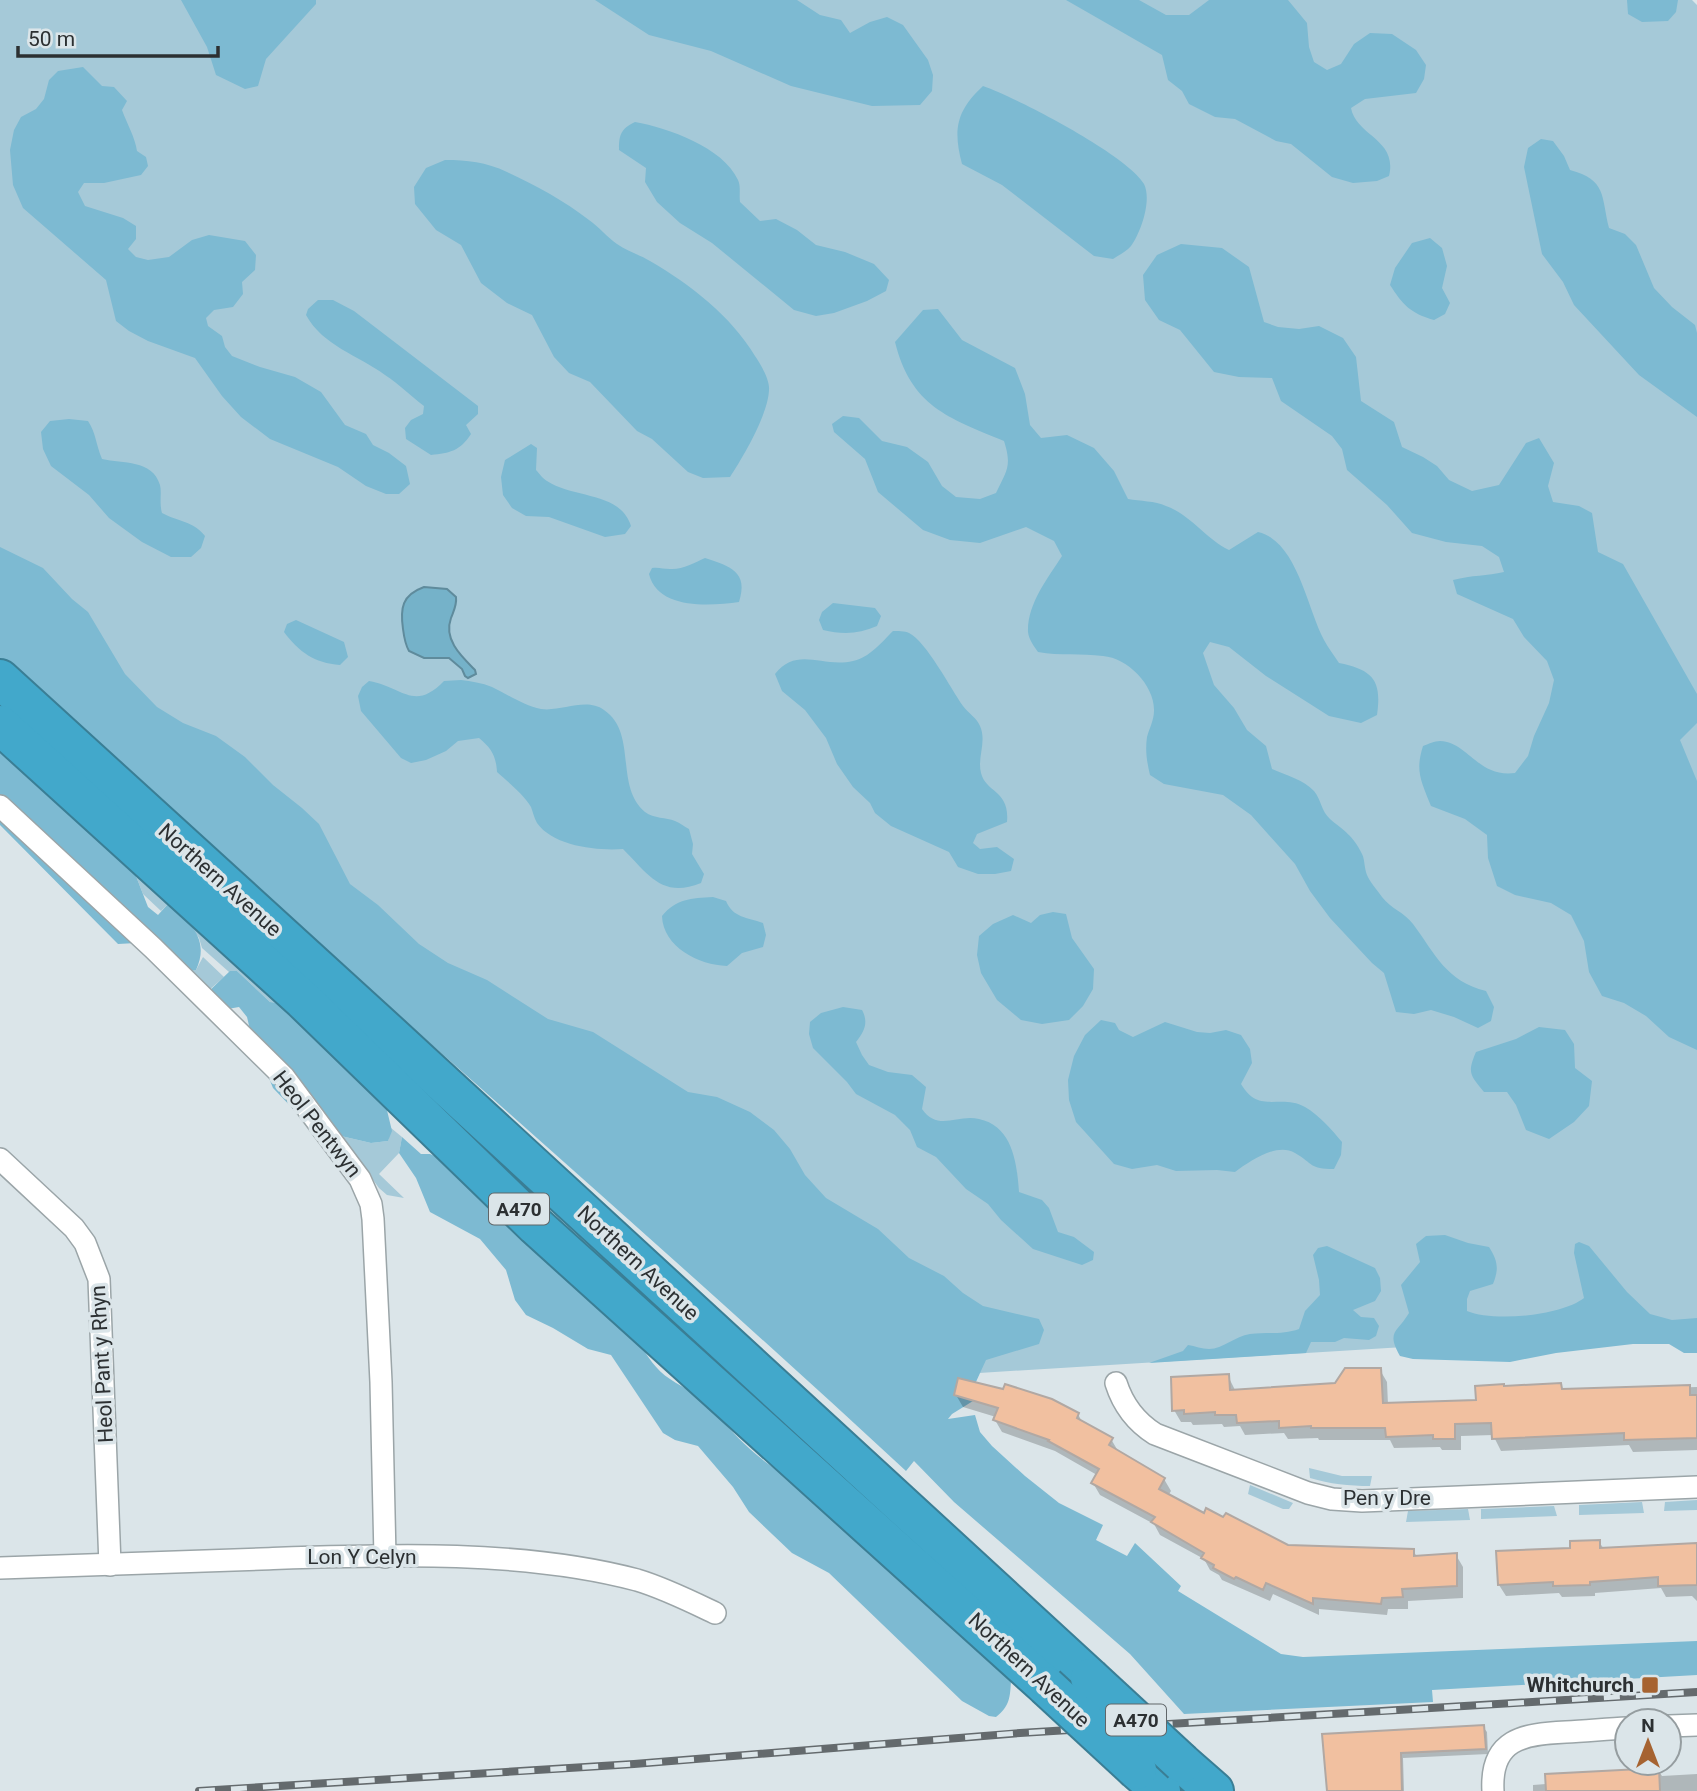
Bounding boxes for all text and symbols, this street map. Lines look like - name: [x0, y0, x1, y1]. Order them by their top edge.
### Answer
- scale bar: [18, 14, 217, 58]
- text: 50 m: [28, 27, 75, 51]
- street label: Northern Avenue: [154, 819, 286, 941]
- street label: Heol Pentwyn: [268, 1066, 366, 1182]
- road number: A470: [489, 1194, 549, 1224]
- street label: Northern Avenue: [572, 1201, 704, 1325]
- street label: Heol Pant y Rhyn: [86, 1285, 118, 1443]
- street label: Pen y Dre: [1343, 1486, 1431, 1510]
- street label: Lon Y Celyn: [307, 1545, 417, 1569]
- street label: Northern Avenue: [963, 1608, 1095, 1732]
- place label: Whitchurch: [1527, 1673, 1634, 1697]
- marker: Whitchurch: [1640, 1675, 1660, 1695]
- road number: A470: [1106, 1704, 1166, 1736]
- north arrow: [1613, 1707, 1683, 1777]
- text: N: [1641, 1714, 1655, 1737]

